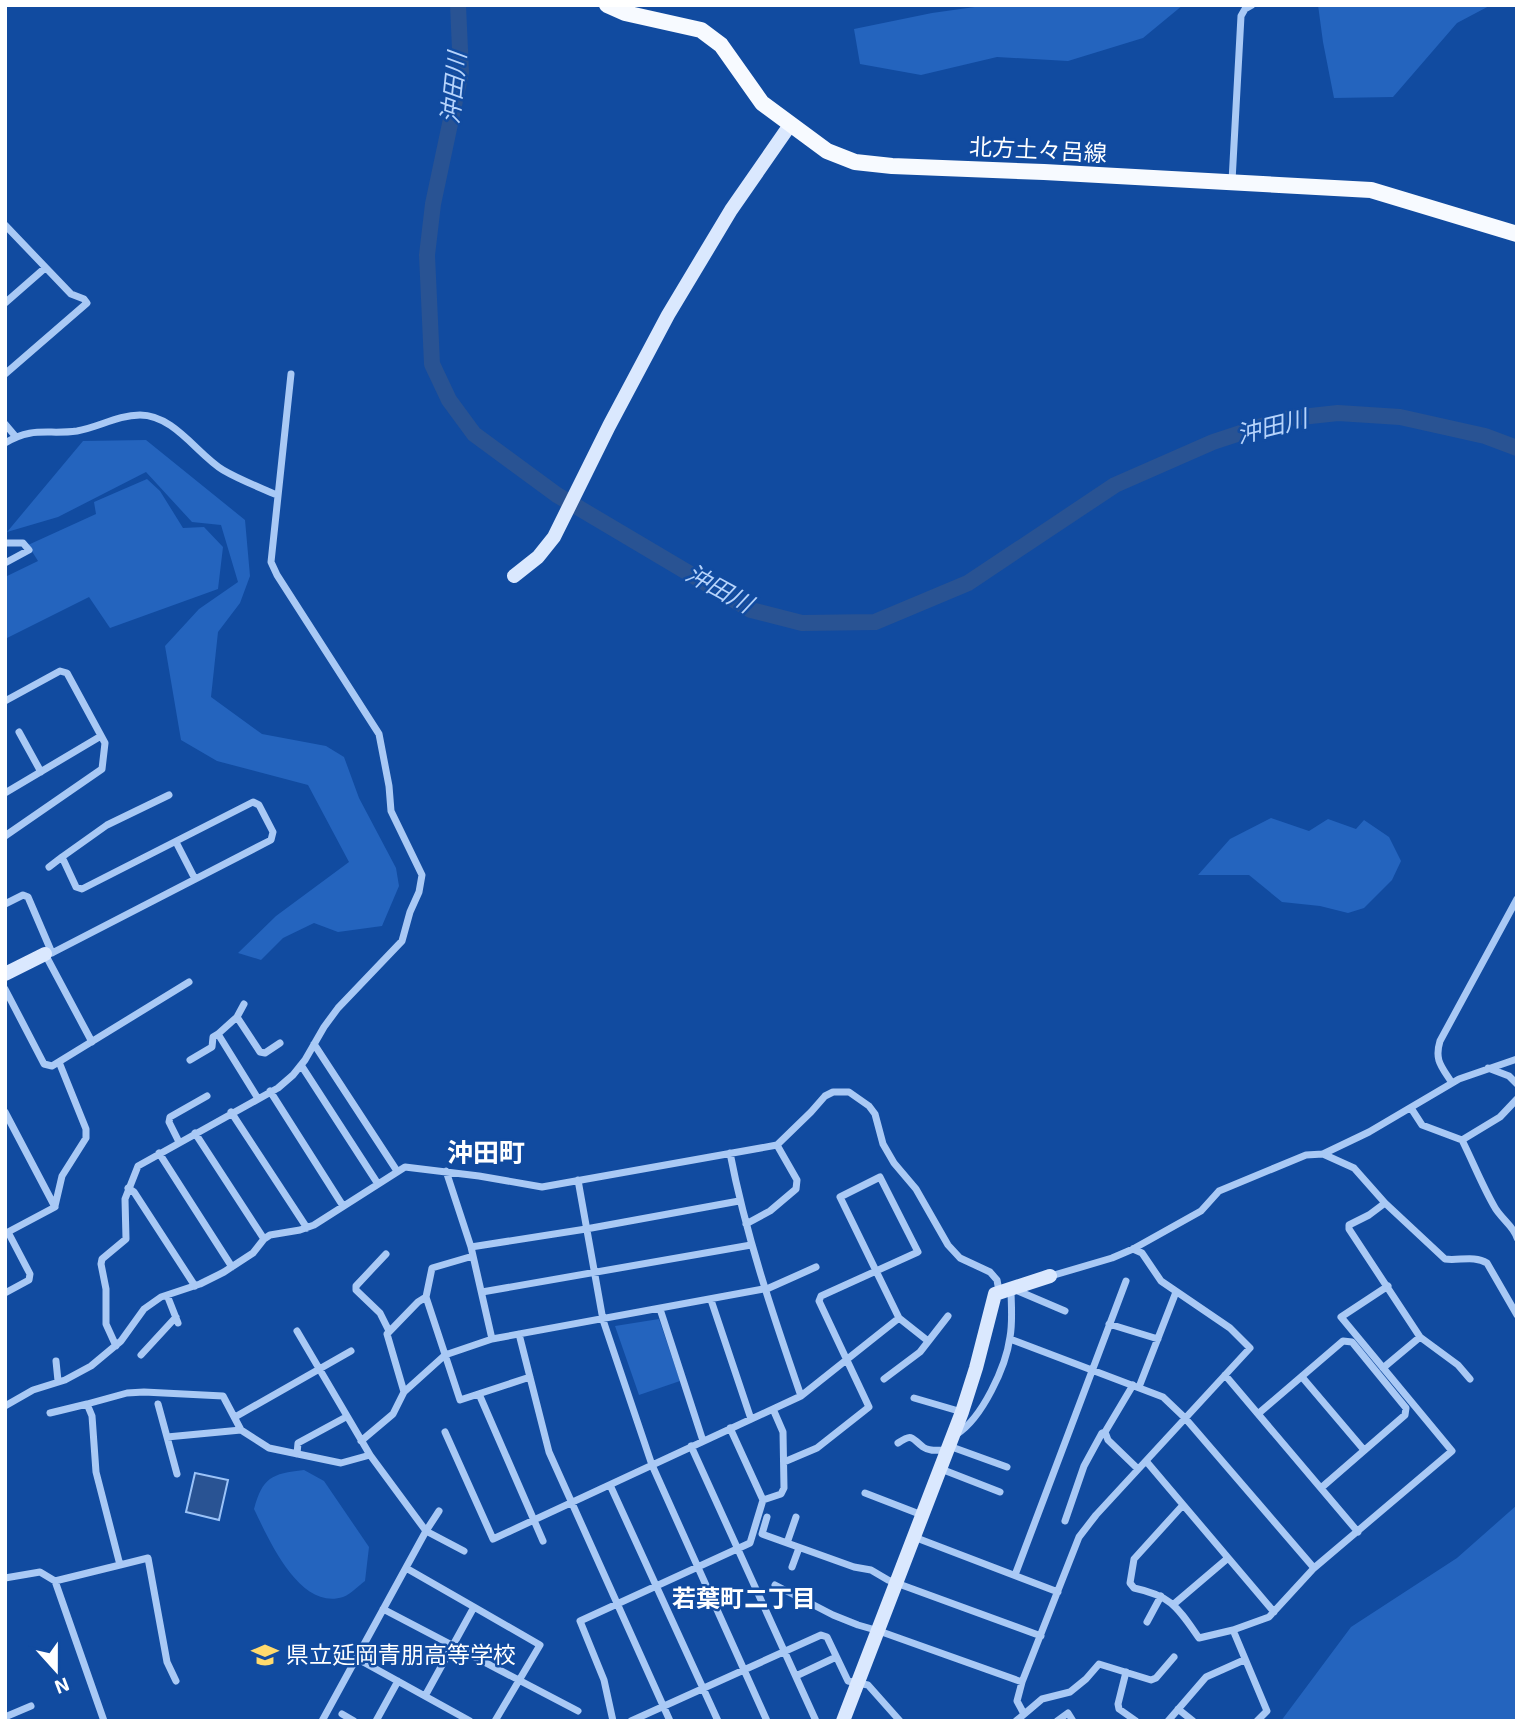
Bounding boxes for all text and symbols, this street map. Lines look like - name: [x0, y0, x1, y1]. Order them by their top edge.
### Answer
- water label: 沖田川: [434, 48, 471, 125]
- street label: 北方土々呂線: [968, 131, 1108, 167]
- water label: 沖田川: [1233, 402, 1313, 448]
- water label: 沖田川: [681, 558, 761, 619]
- district label: 沖田町: [447, 1136, 525, 1167]
- district label: 若葉町二丁目: [672, 1583, 816, 1612]
- north arrow: [21, 1635, 91, 1705]
- school or university icon: 県立延岡青朋高等学校: [250, 1640, 280, 1670]
- place label: 県立延岡青朋高等学校: [286, 1640, 516, 1668]
- text: N: [52, 1673, 73, 1700]

